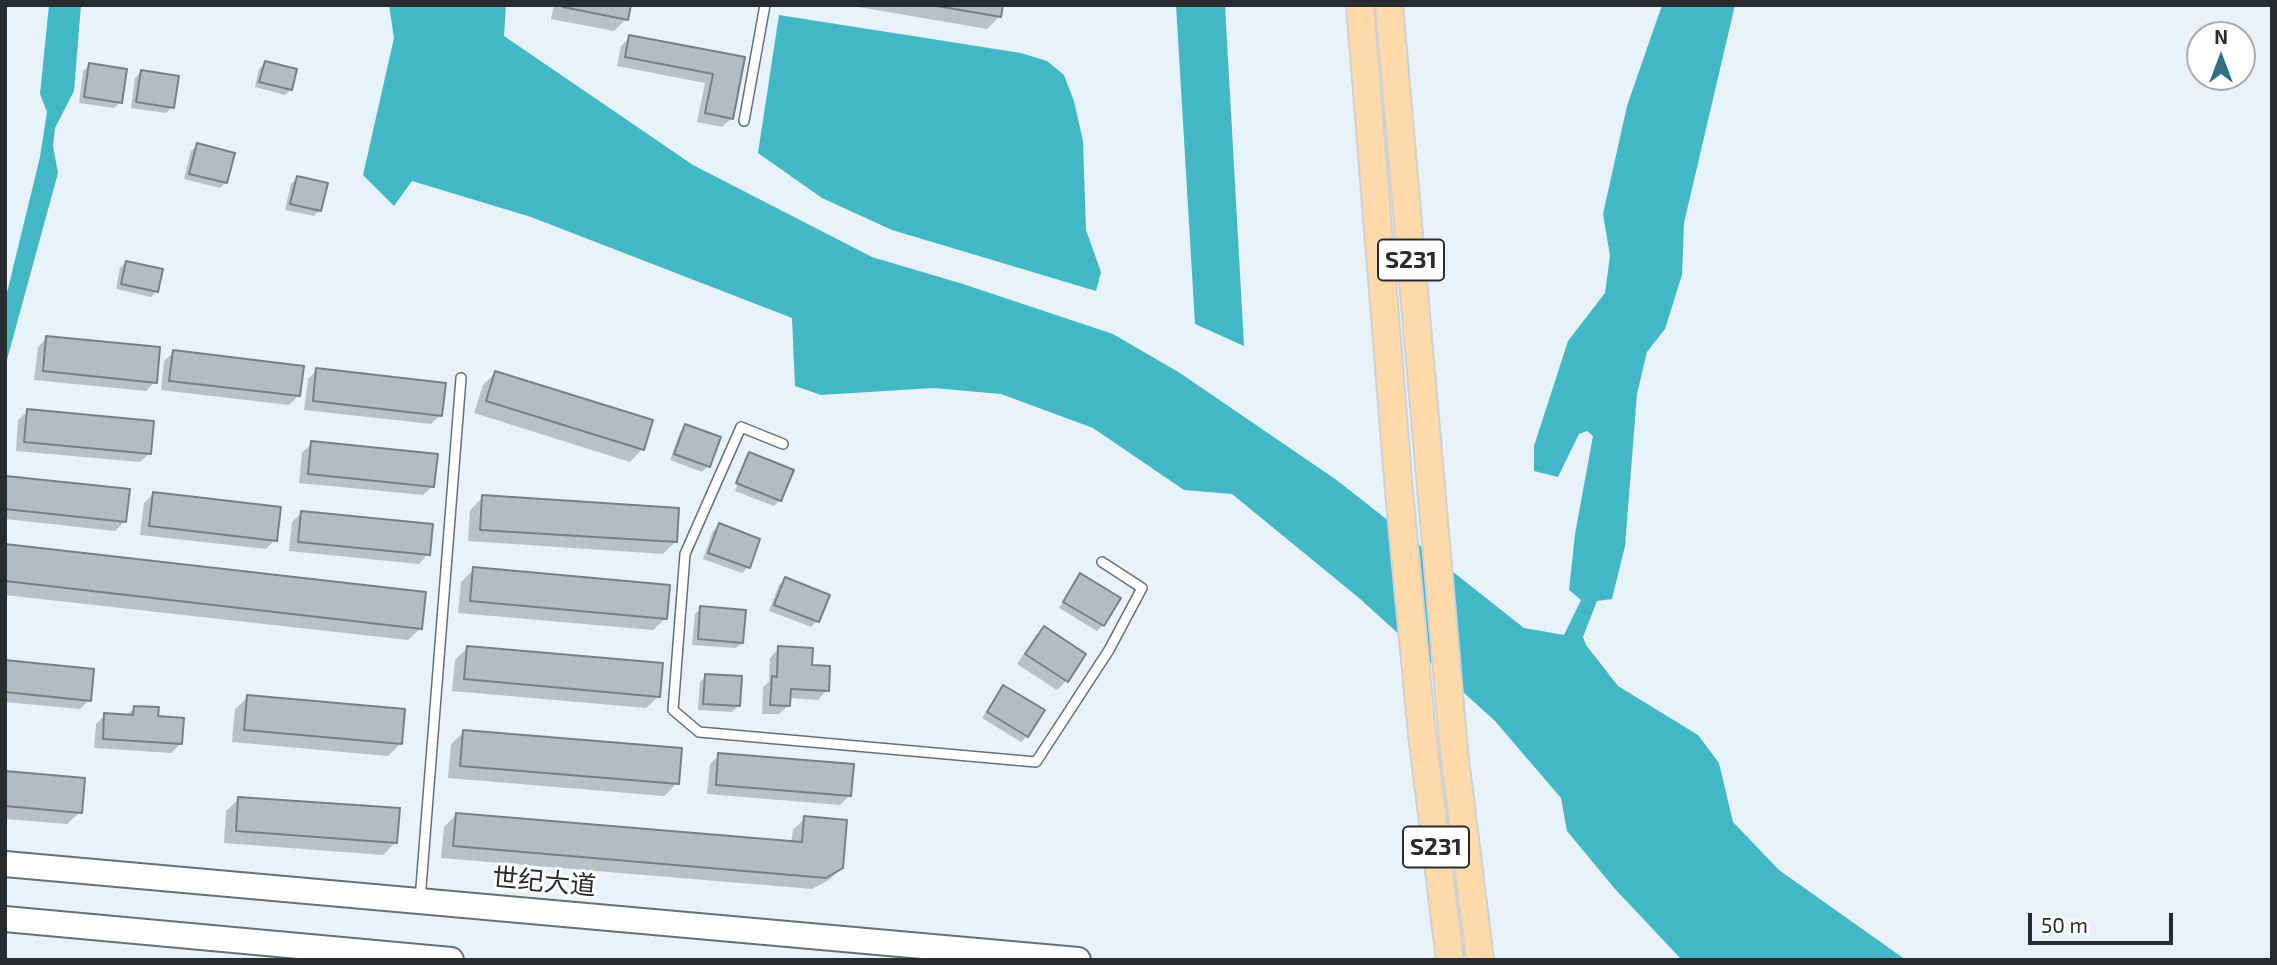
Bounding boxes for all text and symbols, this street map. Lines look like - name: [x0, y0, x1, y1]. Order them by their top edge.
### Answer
- north arrow: [2186, 21, 2256, 91]
- text: N: [2214, 25, 2228, 48]
- road number: S231: [1378, 240, 1444, 281]
- road number: S231: [1403, 826, 1469, 868]
- street label: 世纪大道: [491, 862, 597, 902]
- scale bar: [2032, 898, 2177, 942]
- text: 50 m: [2041, 912, 2088, 937]

